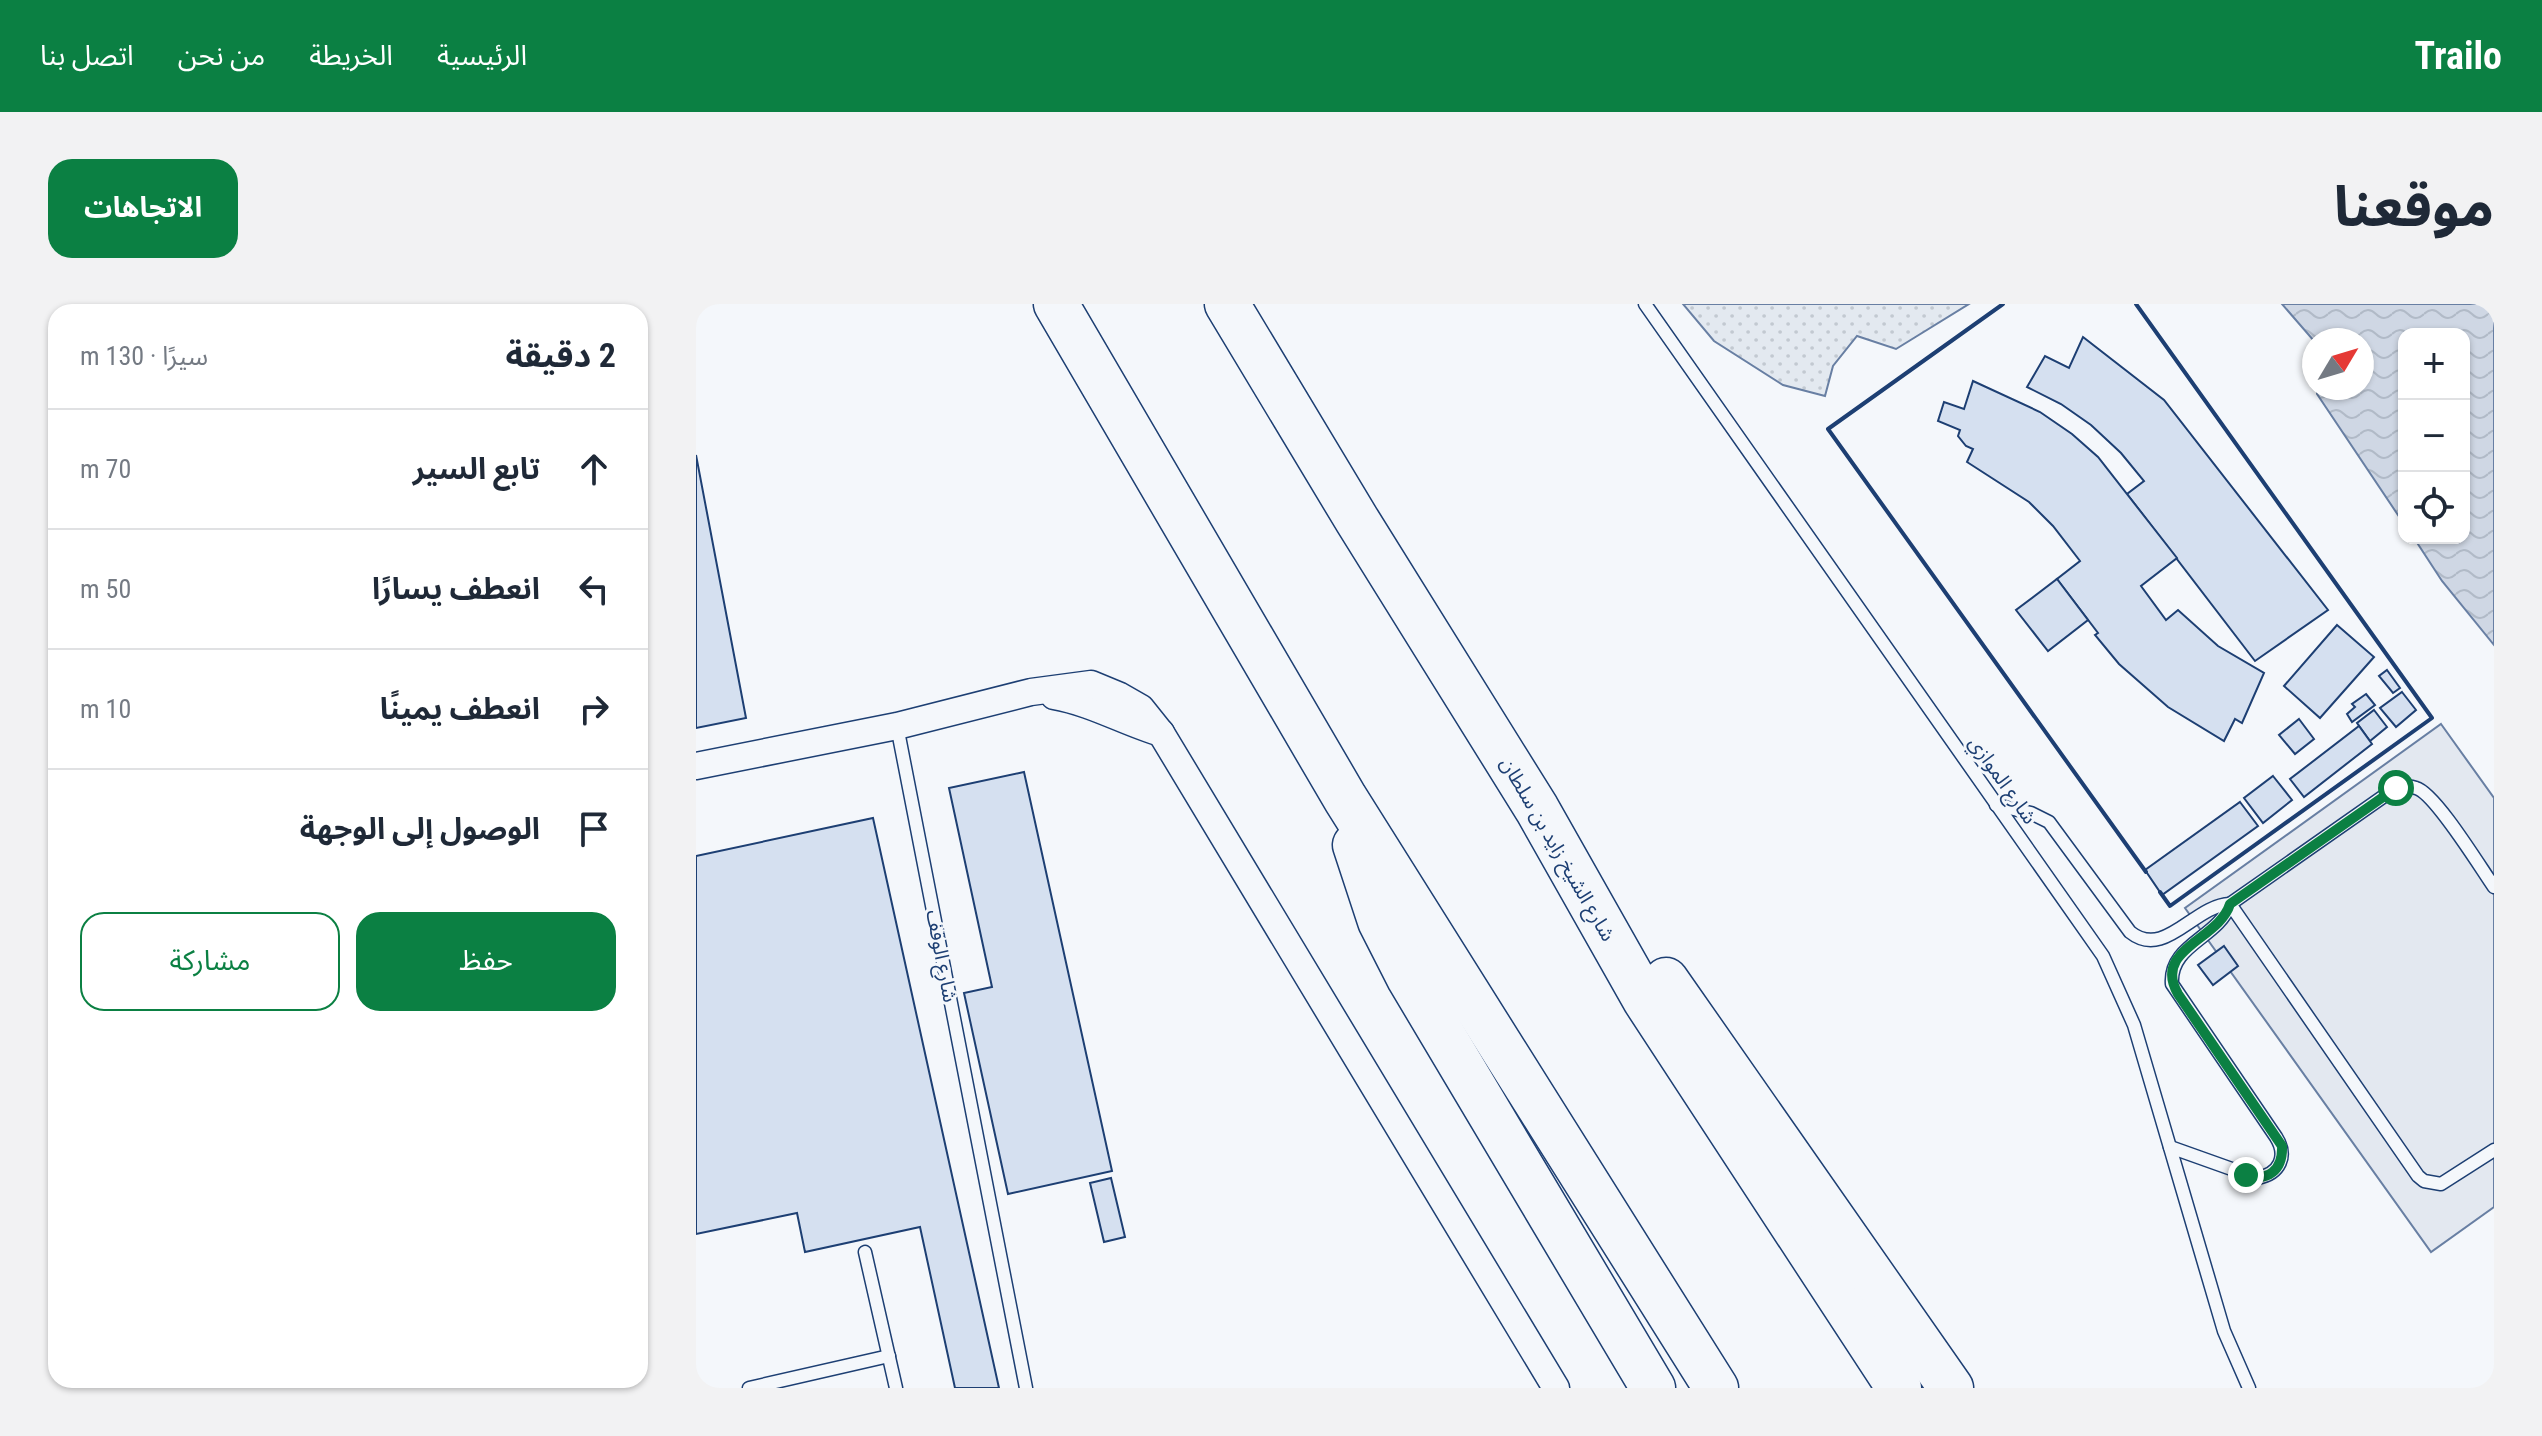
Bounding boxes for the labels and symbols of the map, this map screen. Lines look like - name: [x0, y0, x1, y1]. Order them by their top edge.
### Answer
- north arrow: [2302, 328, 2374, 400]
- street label: شارع الموازي: [1961, 731, 2042, 831]
- street label: شارع الشيخ زايد بن سلطان: [1493, 753, 1620, 947]
- route start: [2378, 770, 2414, 806]
- street label: شارع الوقف: [918, 908, 963, 1005]
- route end: [2228, 1157, 2264, 1193]

